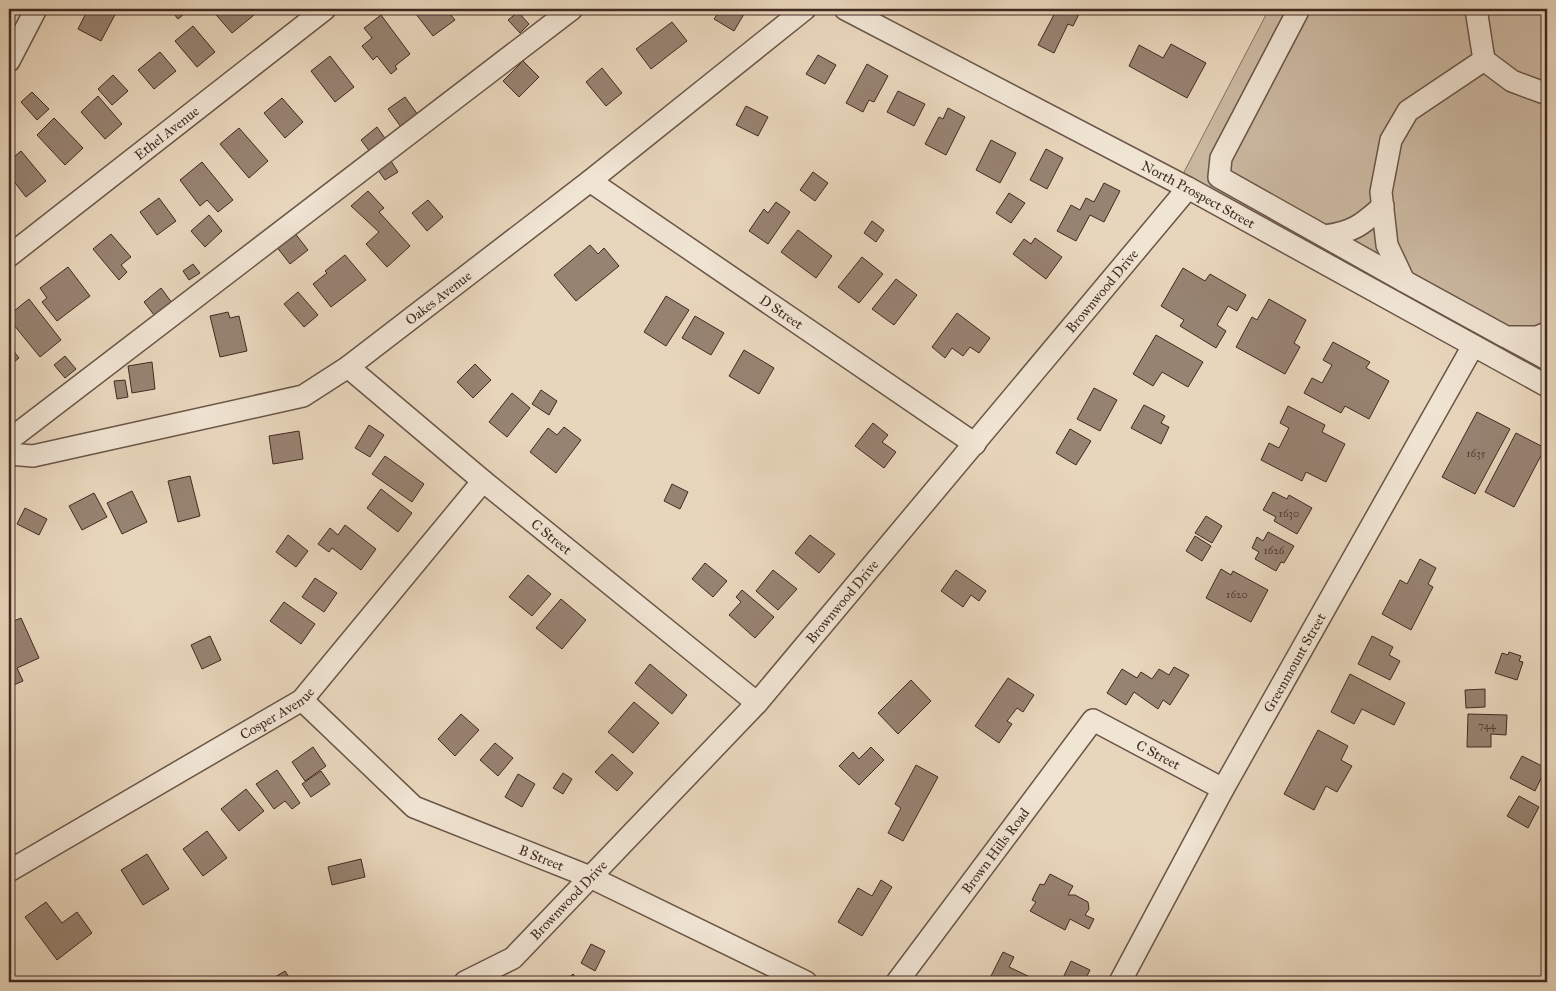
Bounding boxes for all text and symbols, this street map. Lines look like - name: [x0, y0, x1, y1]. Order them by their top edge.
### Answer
- street label: Ethel Avenue: [131, 103, 203, 164]
- street label: North Prospect Street: [1138, 157, 1258, 232]
- street label: Brownwood Drive: [1062, 246, 1142, 337]
- street label: Oakes Avenue: [402, 267, 475, 329]
- street label: D Street: [756, 291, 806, 333]
- house number: 1635: [1466, 447, 1486, 460]
- house number: 1630: [1279, 507, 1299, 520]
- street label: C Street: [528, 515, 575, 559]
- house number: 1626: [1263, 544, 1285, 557]
- street label: Brownwood Drive: [802, 556, 882, 647]
- house number: 1620: [1226, 588, 1248, 601]
- street label: Greenmount Street: [1260, 610, 1330, 715]
- street label: Cosper Avenue: [237, 684, 318, 743]
- house number: 744: [1478, 719, 1497, 732]
- street label: C Street: [1133, 736, 1183, 774]
- street label: Brown Hills Road: [958, 805, 1033, 897]
- street label: B Street: [516, 842, 566, 875]
- street label: Brownwood Drive: [527, 857, 611, 944]

